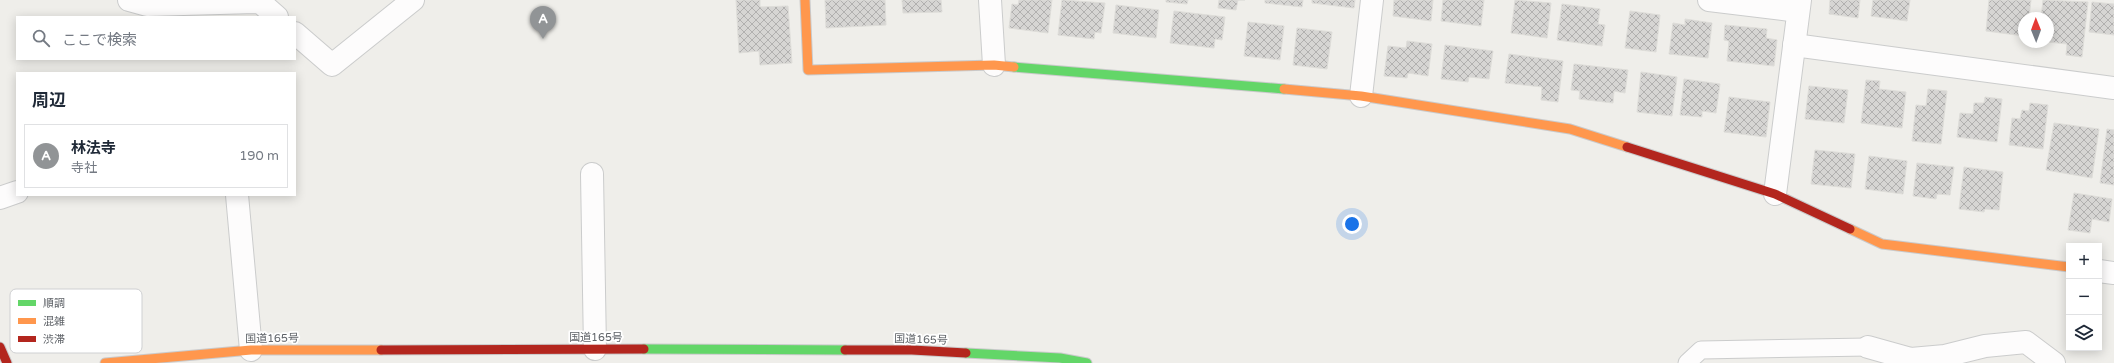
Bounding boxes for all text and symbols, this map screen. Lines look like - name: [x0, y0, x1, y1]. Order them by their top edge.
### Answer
- pin: A: [530, 6, 556, 39]
- north arrow: [2018, 12, 2054, 48]
- search box: [16, 16, 296, 60]
- icon: search: [30, 27, 52, 49]
- text: ここで検索: [62, 31, 137, 49]
- text: 周辺: [32, 90, 66, 111]
- text: 林法寺: [71, 139, 116, 157]
- text: A: [41, 148, 51, 164]
- text: 190 m: [239, 148, 279, 164]
- text: 寺社: [71, 160, 97, 176]
- your location: [1342, 214, 1362, 234]
- map controls: [2066, 243, 2102, 351]
- button: +: [2066, 243, 2102, 279]
- button: −: [2066, 279, 2102, 315]
- legend: [10, 289, 142, 353]
- text: 順調: [43, 297, 65, 310]
- text: 混雑: [43, 315, 65, 328]
- button: layers: [2066, 315, 2102, 351]
- street label: 国道165号: [569, 331, 623, 344]
- street label: 国道165号: [245, 332, 299, 345]
- street label: 国道165号: [894, 332, 948, 347]
- text: 渋滞: [43, 333, 65, 346]

